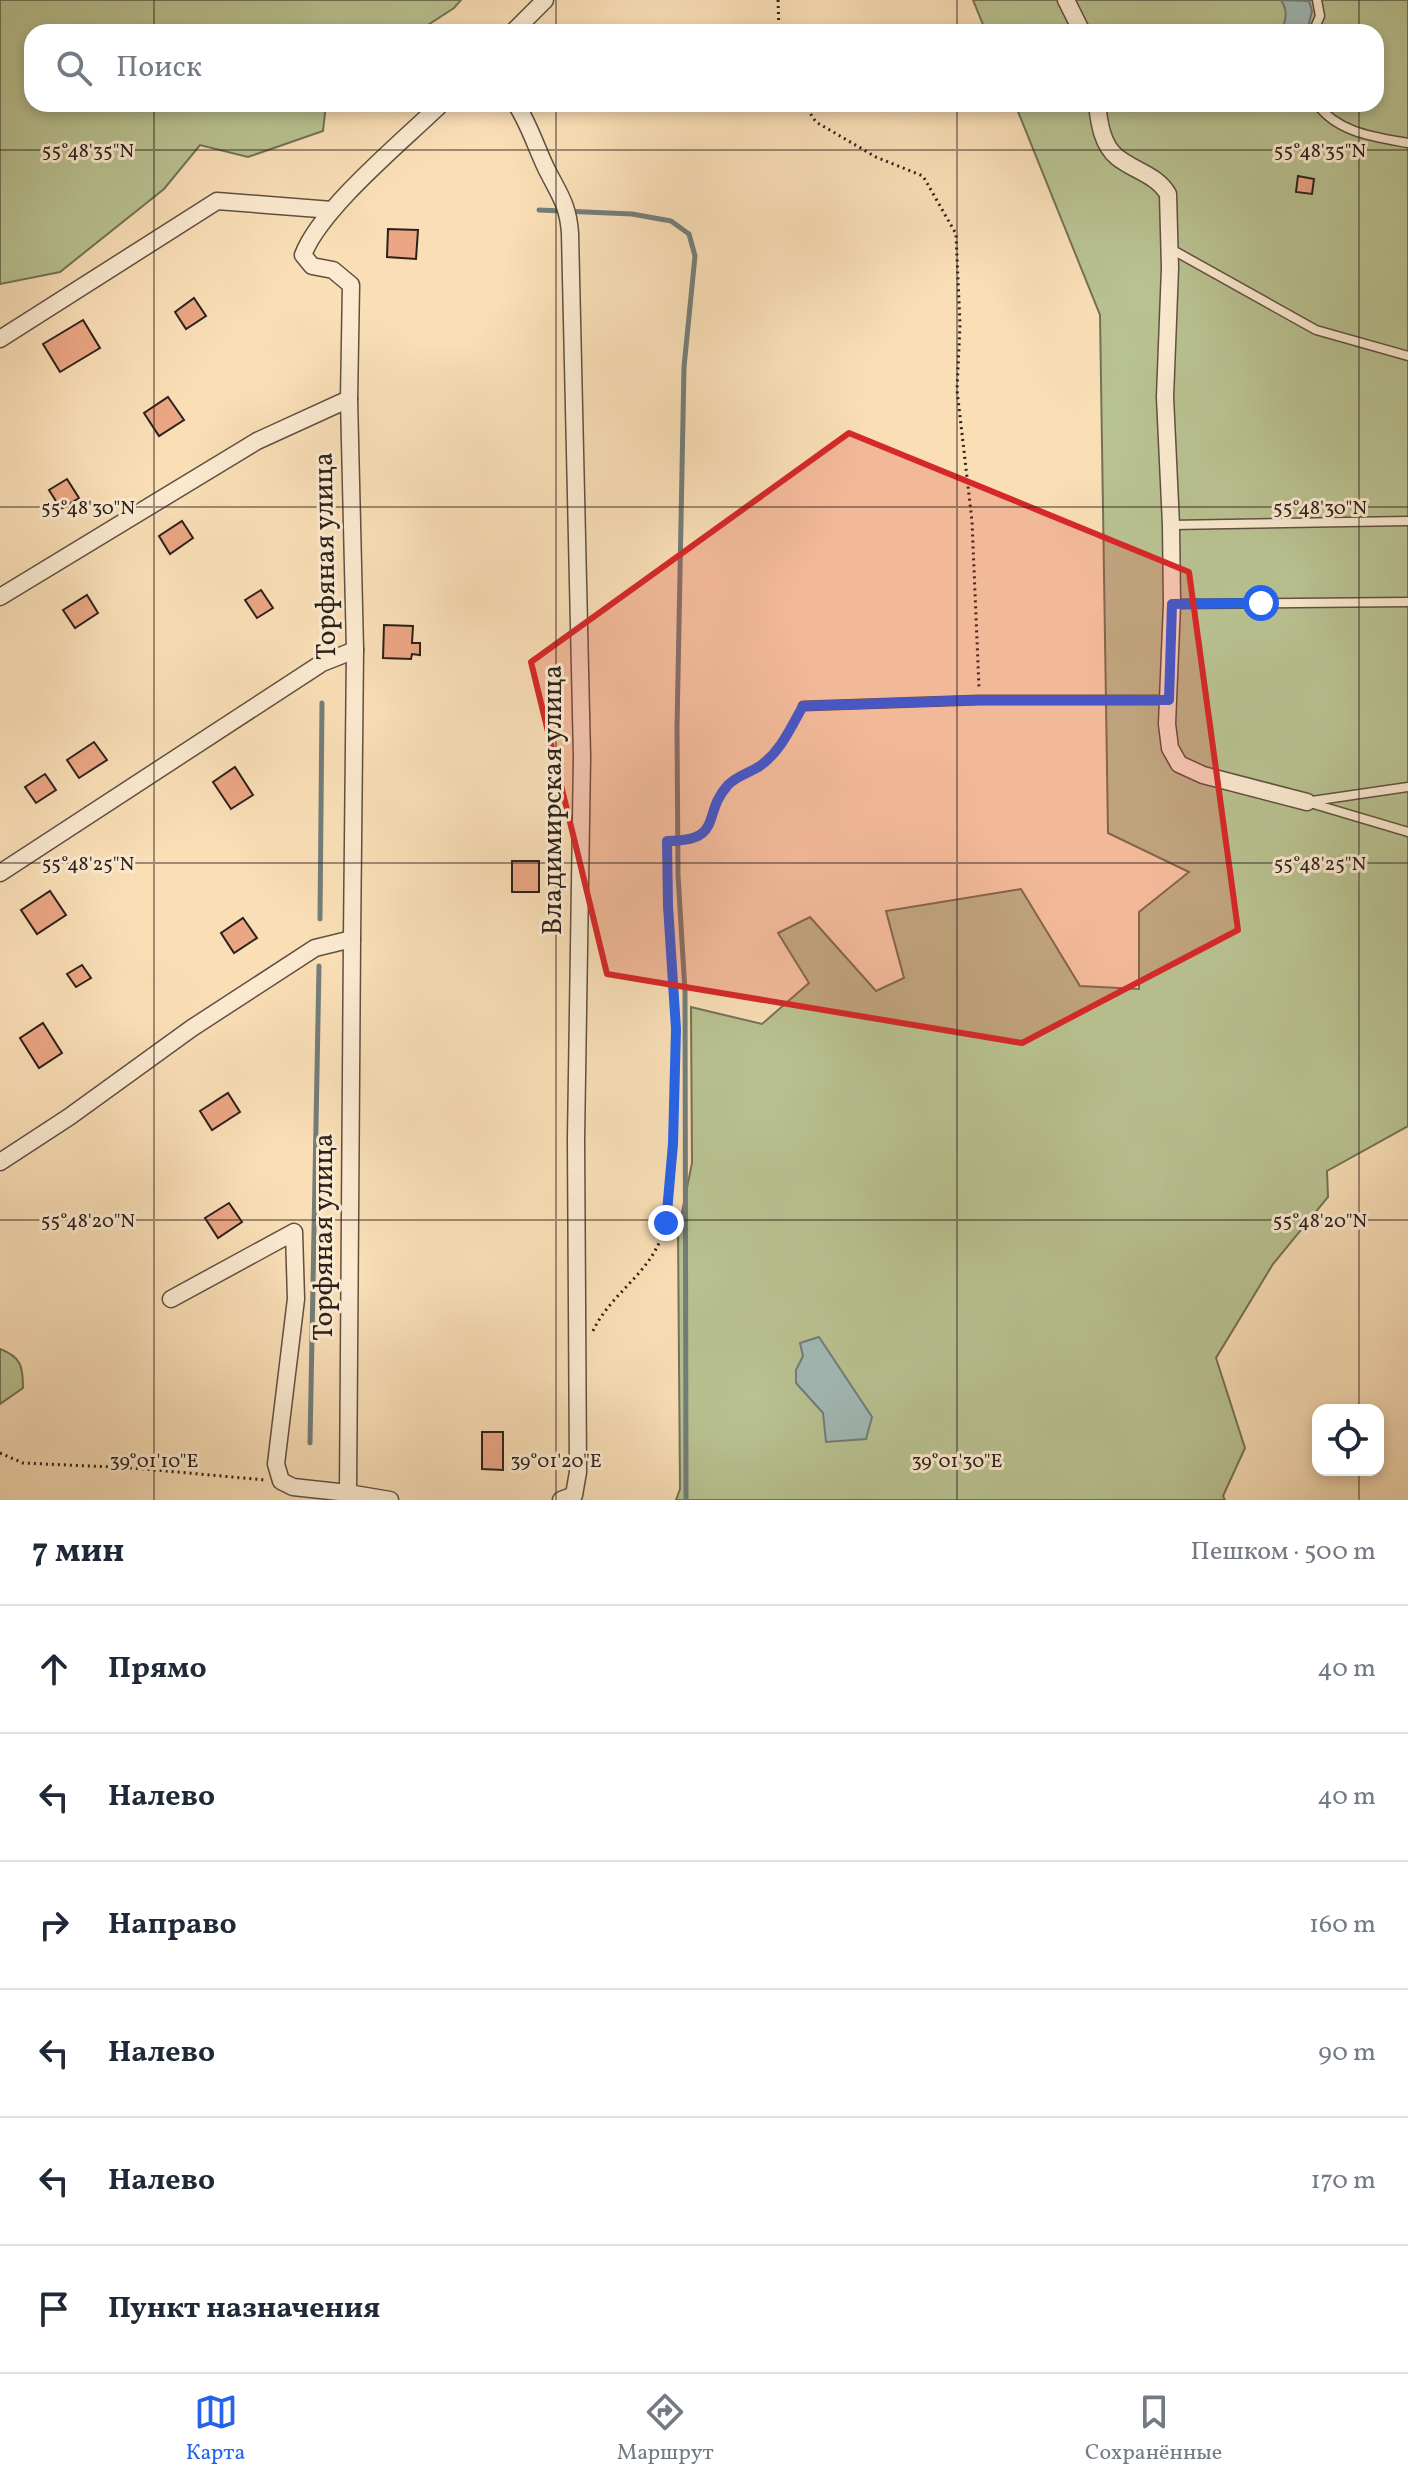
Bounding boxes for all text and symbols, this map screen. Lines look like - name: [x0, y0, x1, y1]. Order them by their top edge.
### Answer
- search box: [24, 24, 1384, 112]
- icon: search: [52, 46, 96, 90]
- text: Поиск: [116, 47, 202, 89]
- text: 55°48'35"N: [42, 138, 134, 166]
- text: 55°48'35"N: [1274, 138, 1366, 166]
- street label: Торфяная улица: [305, 452, 347, 660]
- text: 55°48'30"N: [41, 495, 135, 523]
- text: 55°48'30"N: [1273, 495, 1367, 523]
- route start: [1243, 585, 1279, 621]
- street label: Владимирская улица: [534, 665, 573, 935]
- text: 55°48'25"N: [42, 851, 134, 879]
- text: 55°48'25"N: [1274, 851, 1366, 879]
- street label: Торфяная улица: [305, 1133, 344, 1341]
- route end: [648, 1205, 684, 1241]
- text: 55°48'20"N: [41, 1208, 135, 1236]
- text: 55°48'20"N: [1273, 1208, 1367, 1236]
- map controls: [1312, 1404, 1384, 1476]
- button: locate: [1312, 1404, 1384, 1476]
- text: 39°01'10"E: [110, 1448, 198, 1476]
- text: 39°01'20"E: [510, 1448, 602, 1476]
- text: 39°01'30"E: [911, 1448, 1003, 1476]
- text: 7 мин: [32, 1529, 124, 1576]
- text: Пешком · 500 m: [1191, 1534, 1376, 1570]
- icon: ahead: [32, 1647, 76, 1691]
- text: Прямо: [108, 1648, 207, 1690]
- text: 40 m: [1317, 1651, 1376, 1687]
- icon: left: [32, 1775, 76, 1819]
- text: Налево: [108, 1776, 215, 1818]
- text: 40 m: [1317, 1779, 1376, 1815]
- icon: right: [32, 1903, 76, 1947]
- text: Направо: [108, 1904, 237, 1946]
- text: 160 m: [1309, 1907, 1376, 1943]
- icon: left: [32, 2031, 76, 2075]
- text: Налево: [108, 2032, 215, 2074]
- text: 90 m: [1318, 2035, 1376, 2071]
- icon: left: [32, 2159, 76, 2203]
- text: Налево: [108, 2160, 215, 2202]
- text: 170 m: [1311, 2163, 1376, 2199]
- icon: arrive: [32, 2287, 76, 2331]
- text: Пункт назначения: [108, 2288, 380, 2330]
- tab: Карта: [186, 2390, 245, 2469]
- tab: Маршрут: [617, 2390, 714, 2469]
- tab: Сохранённые: [1085, 2390, 1222, 2469]

